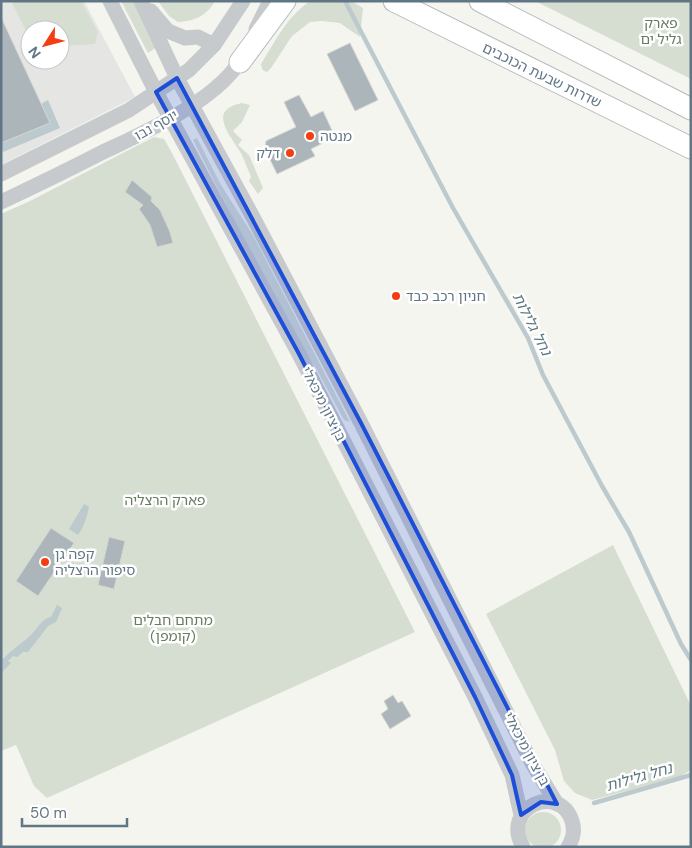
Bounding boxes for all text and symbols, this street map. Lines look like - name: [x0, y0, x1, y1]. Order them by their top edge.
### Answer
- park label: פארק גליל ים: [641, 14, 681, 48]
- north arrow: [20, 20, 70, 70]
- street label: שדרות שבעת הכוכבים: [479, 38, 605, 112]
- text: N: [24, 43, 45, 62]
- street label: יוסף נבו: [131, 106, 181, 144]
- place label: מנטה: [320, 127, 352, 145]
- marker: מנטה: [304, 130, 316, 142]
- place label: דלק: [256, 144, 280, 162]
- marker: דלק: [284, 147, 296, 159]
- place label: חניון רכב כבד: [406, 287, 486, 305]
- water label: נחל גלילות: [508, 289, 557, 360]
- marker: חניון רכב כבד: [390, 290, 402, 302]
- street label: בן ציון מיכאלי: [298, 364, 350, 444]
- park label: פארק הרצליה: [125, 491, 205, 509]
- place label: קפה גן סיפור הרצליה: [55, 545, 135, 579]
- marker: קפה גן סיפור הרצליה: [39, 556, 51, 568]
- park label: מתחם חבלים (קומפן): [133, 611, 213, 645]
- street label: בן ציון מיכאלי: [500, 709, 554, 789]
- water label: נחל גלילות: [604, 758, 676, 796]
- scale bar: [22, 796, 128, 828]
- text: 50 m: [30, 803, 67, 823]

